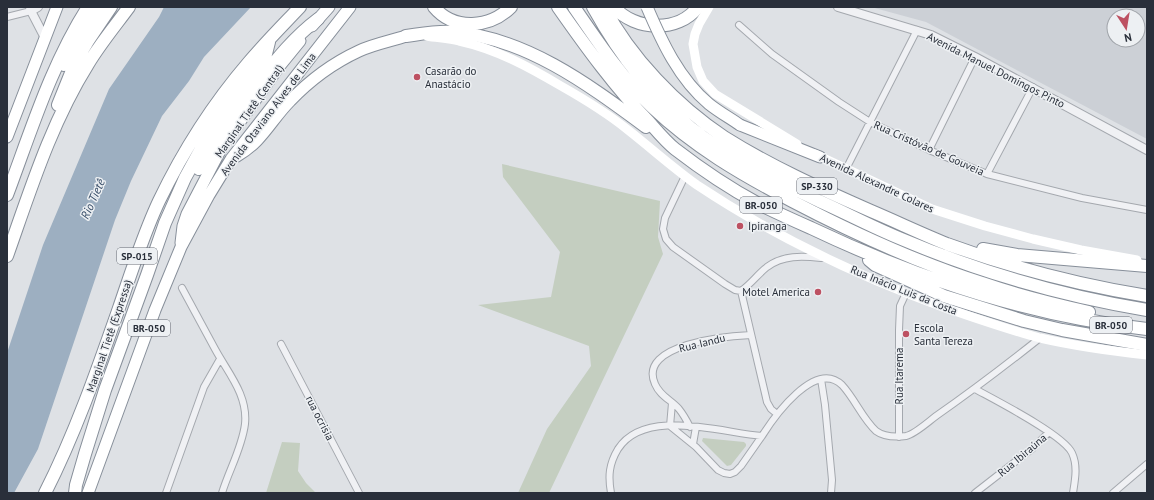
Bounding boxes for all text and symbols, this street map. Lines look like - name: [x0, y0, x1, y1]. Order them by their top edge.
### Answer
- north arrow: [1106, 8, 1146, 48]
- street label: Avenida Manuel Domingos Pinto: [925, 29, 1067, 111]
- text: N: [1123, 30, 1133, 45]
- street label: Avenida Otaviano Alves de Lima: [217, 50, 319, 178]
- street label: Marginal Tietê (Central): [212, 62, 286, 160]
- place label: Casarão do Anastácio: [425, 64, 477, 91]
- marker: Casarão do Anastácio: [412, 72, 422, 82]
- street label: Rua Cristóvão de Gouveia: [872, 117, 986, 179]
- street label: Avenida Alexandre Colares: [818, 150, 937, 216]
- water label: Rio Tietê: [77, 176, 108, 221]
- road number: SP-330: [797, 178, 837, 194]
- road number: BR-050: [740, 197, 782, 213]
- place label: Ipiranga: [748, 219, 787, 233]
- marker: Ipiranga: [735, 221, 745, 231]
- road number: SP-015: [117, 248, 157, 264]
- street label: Rua Inácio Luis da Costa: [849, 262, 959, 318]
- street label: Marginal Tietê (Expressa): [83, 278, 135, 394]
- place label: Motel America: [742, 285, 810, 299]
- marker: Motel America: [813, 287, 823, 297]
- road number: BR-050: [1090, 317, 1132, 333]
- road number: BR-050: [128, 320, 170, 336]
- place label: Escola Santa Tereza: [914, 321, 973, 348]
- marker: Escola Santa Tereza: [901, 329, 911, 339]
- street label: Rua Iandu: [677, 330, 727, 356]
- street label: Rua Itarema: [892, 348, 906, 404]
- street label: rua ocrisia: [303, 393, 337, 443]
- street label: Rua Ibiraúna: [995, 431, 1049, 479]

